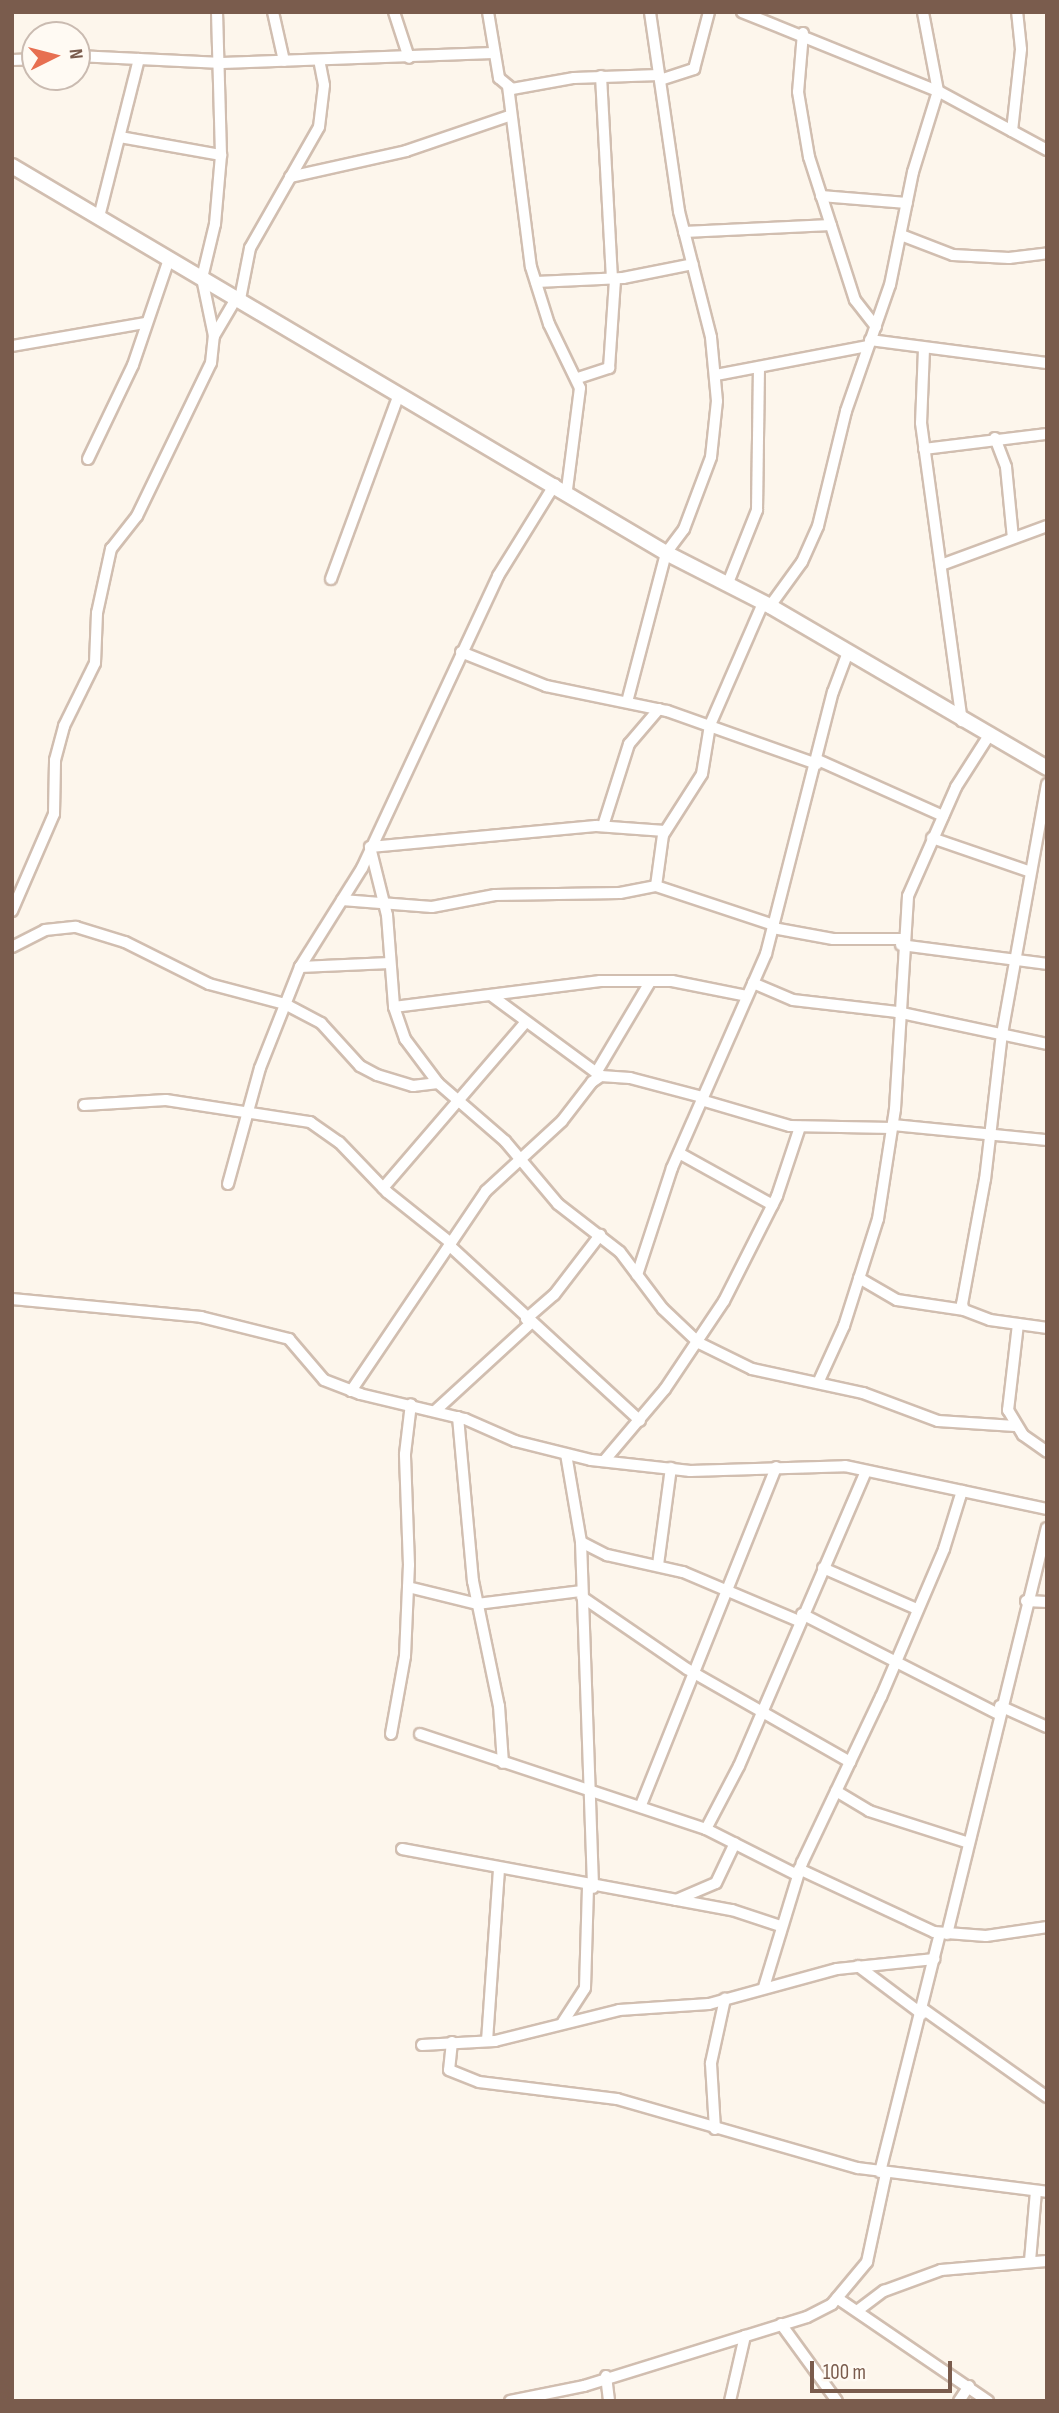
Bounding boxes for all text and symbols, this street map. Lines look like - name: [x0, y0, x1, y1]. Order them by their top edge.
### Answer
- north arrow: [21, 21, 91, 91]
- text: N: [63, 48, 87, 60]
- scale bar: [814, 2346, 956, 2390]
- text: 100 m: [823, 2360, 866, 2385]

